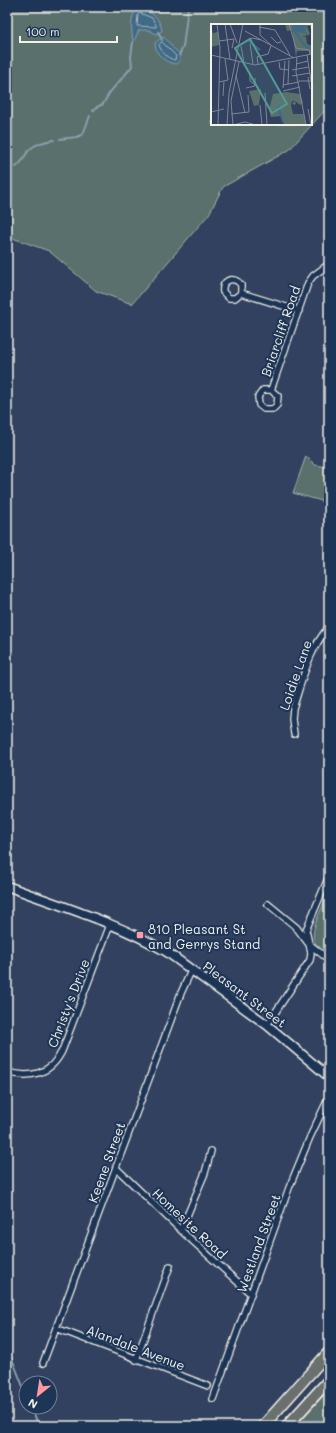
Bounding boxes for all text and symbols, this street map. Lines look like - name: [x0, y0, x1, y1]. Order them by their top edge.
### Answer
- scale bar: [20, 18, 117, 44]
- text: 100 m: [26, 23, 60, 39]
- inset map: [211, 24, 312, 125]
- street label: Briarcliff Road: [257, 283, 303, 379]
- street label: Loidie Lane: [275, 638, 315, 712]
- place label: 810 Pleasant St and Gerrys Stand: [148, 920, 260, 952]
- marker: 810 Pleasant St and Gerrys Stand: [135, 930, 145, 940]
- street label: Christy's Drive: [43, 956, 93, 1050]
- street label: Pleasant Street: [200, 957, 290, 1031]
- street label: Keene Street: [84, 1119, 129, 1205]
- street label: Homesite Road: [149, 1184, 231, 1262]
- street label: Westland Street: [232, 1191, 284, 1295]
- street label: Alandale Avenue: [84, 1320, 188, 1374]
- north arrow: [18, 1375, 58, 1415]
- text: N: [25, 1396, 40, 1413]

